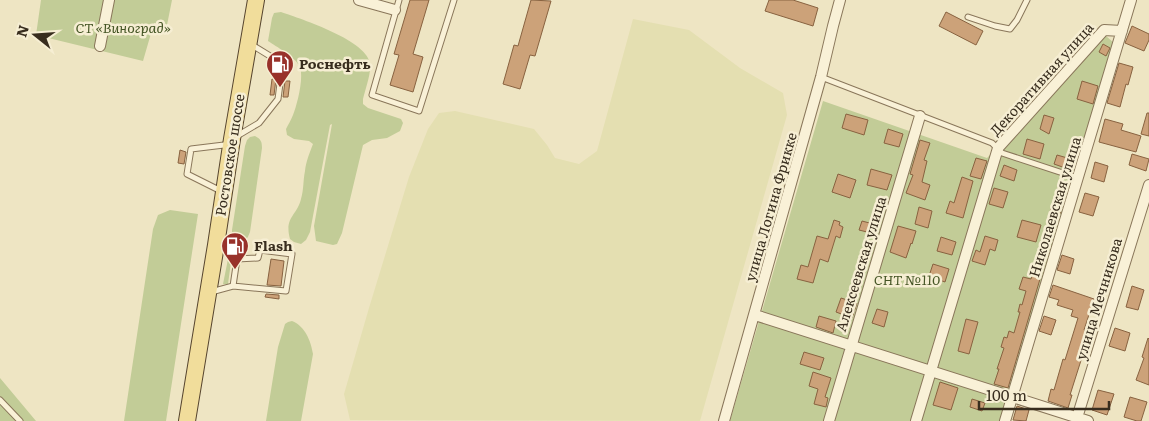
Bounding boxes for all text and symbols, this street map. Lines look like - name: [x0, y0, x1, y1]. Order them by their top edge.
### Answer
- north arrow: [10, 10, 60, 60]
- park label: СТ «Виноград»: [75, 17, 171, 37]
- street label: Декоративная улица: [985, 17, 1098, 139]
- text: N: [10, 22, 33, 39]
- fuel station icon: Роснефть: [265, 49, 295, 88]
- place label: Роснефть: [299, 53, 371, 73]
- street label: Ростовское шоссе: [209, 92, 249, 217]
- street label: улица Логина Фрикке: [739, 130, 801, 284]
- street label: Николаевская улица: [1023, 133, 1085, 279]
- street label: Алексеевская улица: [830, 193, 890, 334]
- fuel station icon: Flash: [220, 231, 250, 270]
- place label: Flash: [254, 235, 293, 255]
- street label: улица Мечникова: [1070, 235, 1126, 362]
- park label: СНТ №110: [874, 269, 940, 289]
- scale bar: [979, 378, 1109, 410]
- text: 100 m: [986, 383, 1027, 406]

